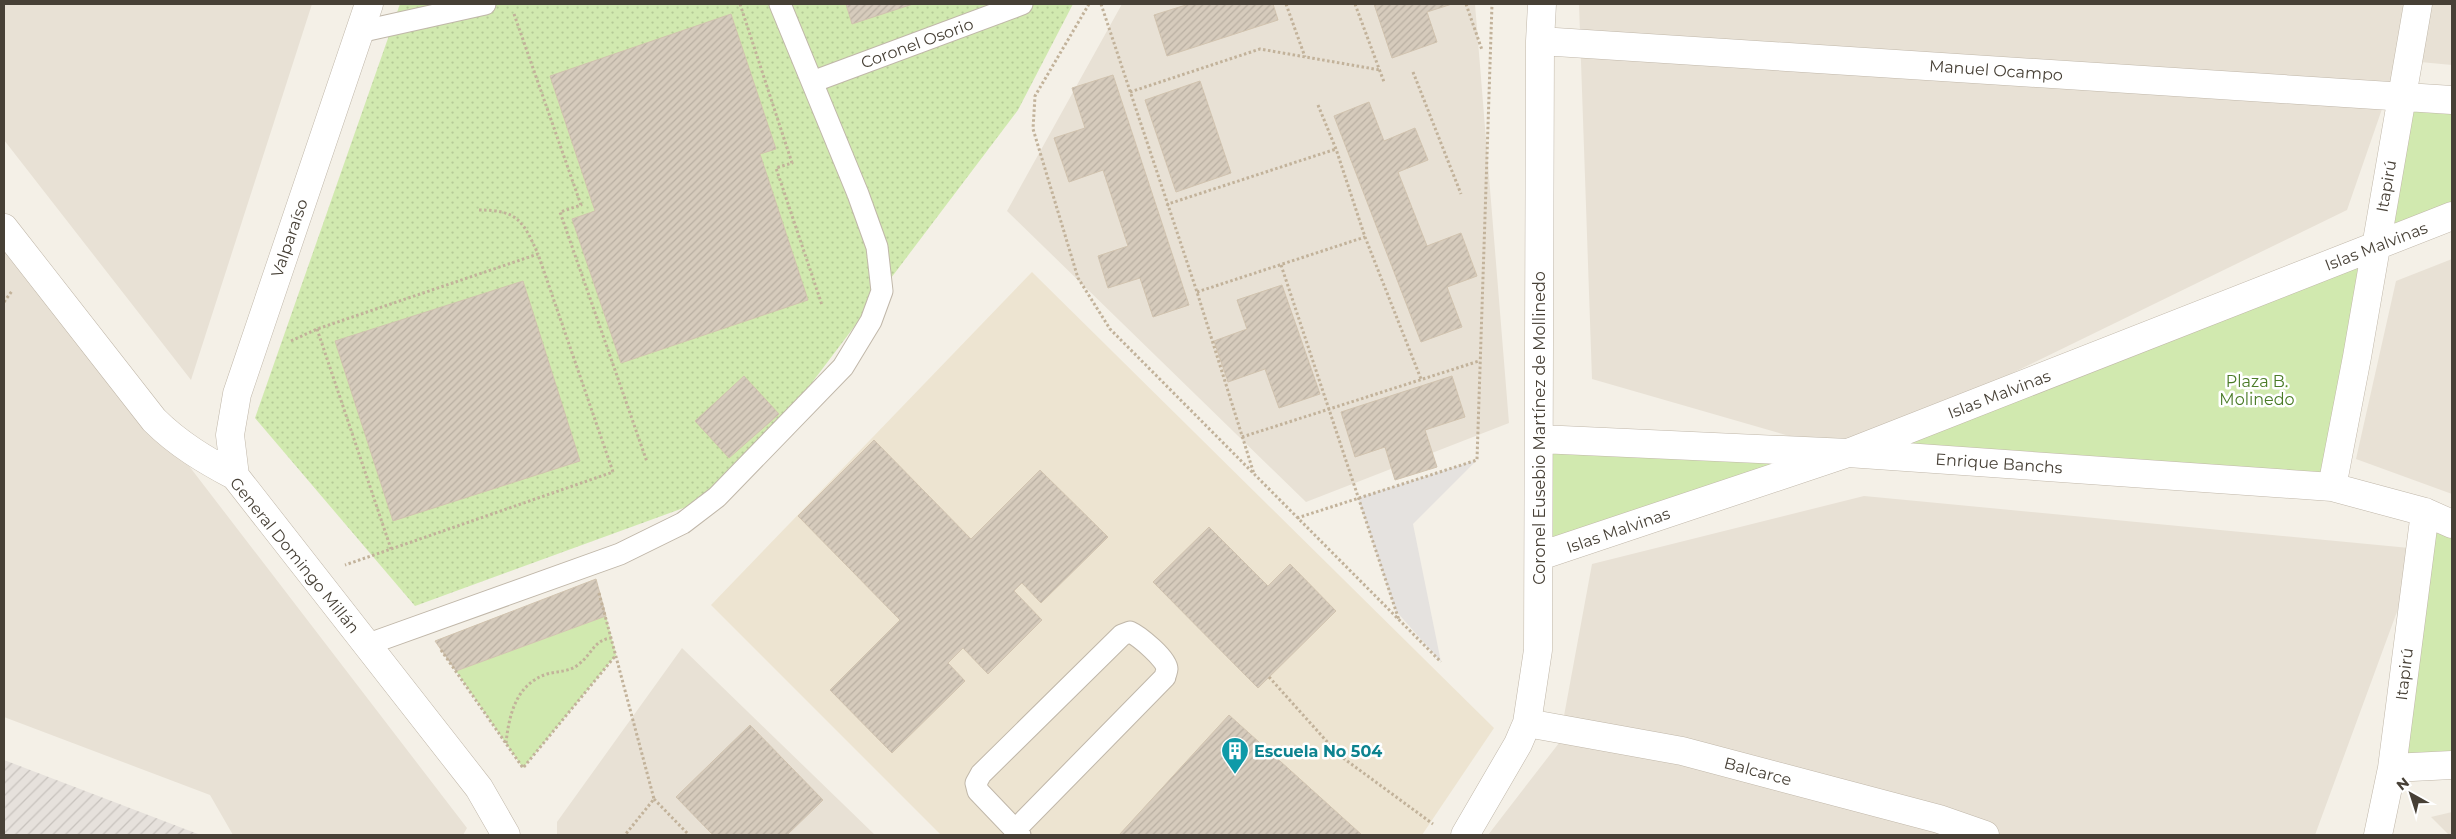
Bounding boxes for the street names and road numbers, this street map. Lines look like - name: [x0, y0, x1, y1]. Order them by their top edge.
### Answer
- street label: Coronel Osorio: [858, 14, 976, 73]
- street label: Manuel Ocampo: [1928, 56, 2064, 85]
- street label: Itapirú: [2373, 158, 2400, 214]
- street label: Valparaíso: [267, 196, 312, 280]
- street label: Islas Malvinas: [2322, 218, 2430, 275]
- street label: Coronel Eusebio Martínez de Mollinedo: [1530, 271, 1549, 585]
- street label: Islas Malvinas: [1945, 366, 2053, 423]
- street label: Enrique Banchs: [1935, 450, 2063, 477]
- street label: General Domingo Millán: [226, 473, 363, 637]
- street label: Islas Malvinas: [1564, 504, 1673, 557]
- street label: Itapirú: [2392, 647, 2417, 701]
- street label: Balcarce: [1722, 753, 1794, 790]

